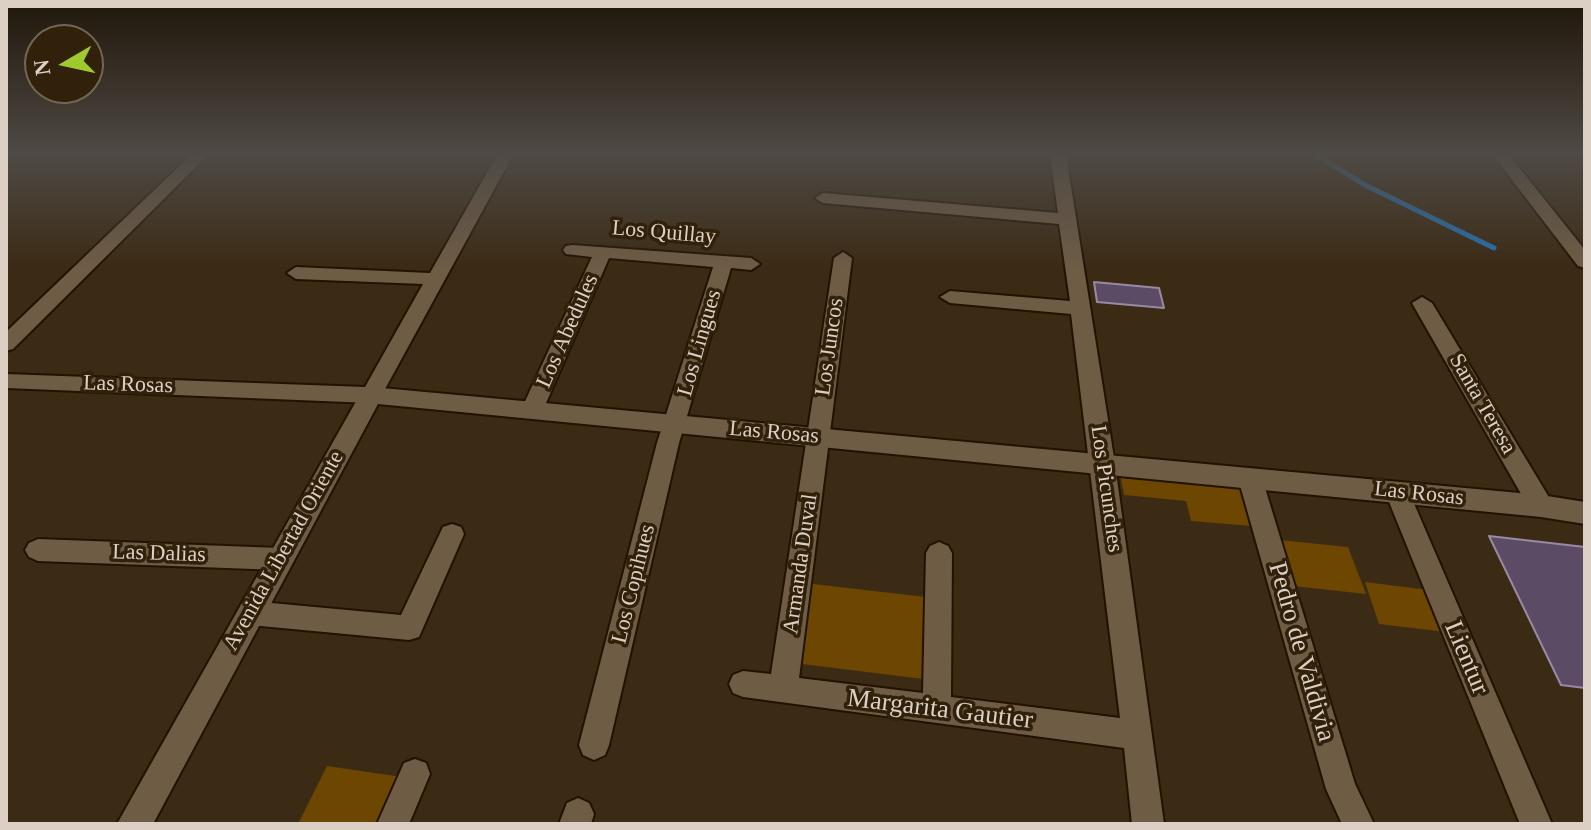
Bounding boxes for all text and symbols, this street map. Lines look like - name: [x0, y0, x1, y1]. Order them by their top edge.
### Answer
- north arrow: [24, 24, 104, 104]
- text: N: [28, 58, 55, 77]
- street label: Los Quillay: [611, 215, 717, 251]
- street label: Los Abedules: [531, 270, 605, 392]
- street label: Los Lingues: [672, 287, 728, 399]
- street label: Los Juncos: [810, 296, 850, 398]
- street label: Santa Teresa: [1443, 349, 1521, 459]
- street label: Las Rosas: [83, 370, 173, 400]
- street label: Las Rosas: [728, 416, 820, 450]
- street label: Los Picunches: [1084, 424, 1128, 554]
- street label: Avenida Libertad Oriente: [218, 446, 350, 656]
- street label: Las Rosas: [1373, 476, 1465, 512]
- street label: Armanda Duval: [778, 492, 824, 636]
- street label: Los Copihues: [606, 522, 662, 646]
- street label: Las Dalias: [112, 539, 206, 569]
- street label: Pedro de Valdivia: [1261, 559, 1341, 745]
- street label: Lientur: [1437, 617, 1495, 699]
- street label: Margarita Gautier: [846, 683, 1034, 737]

